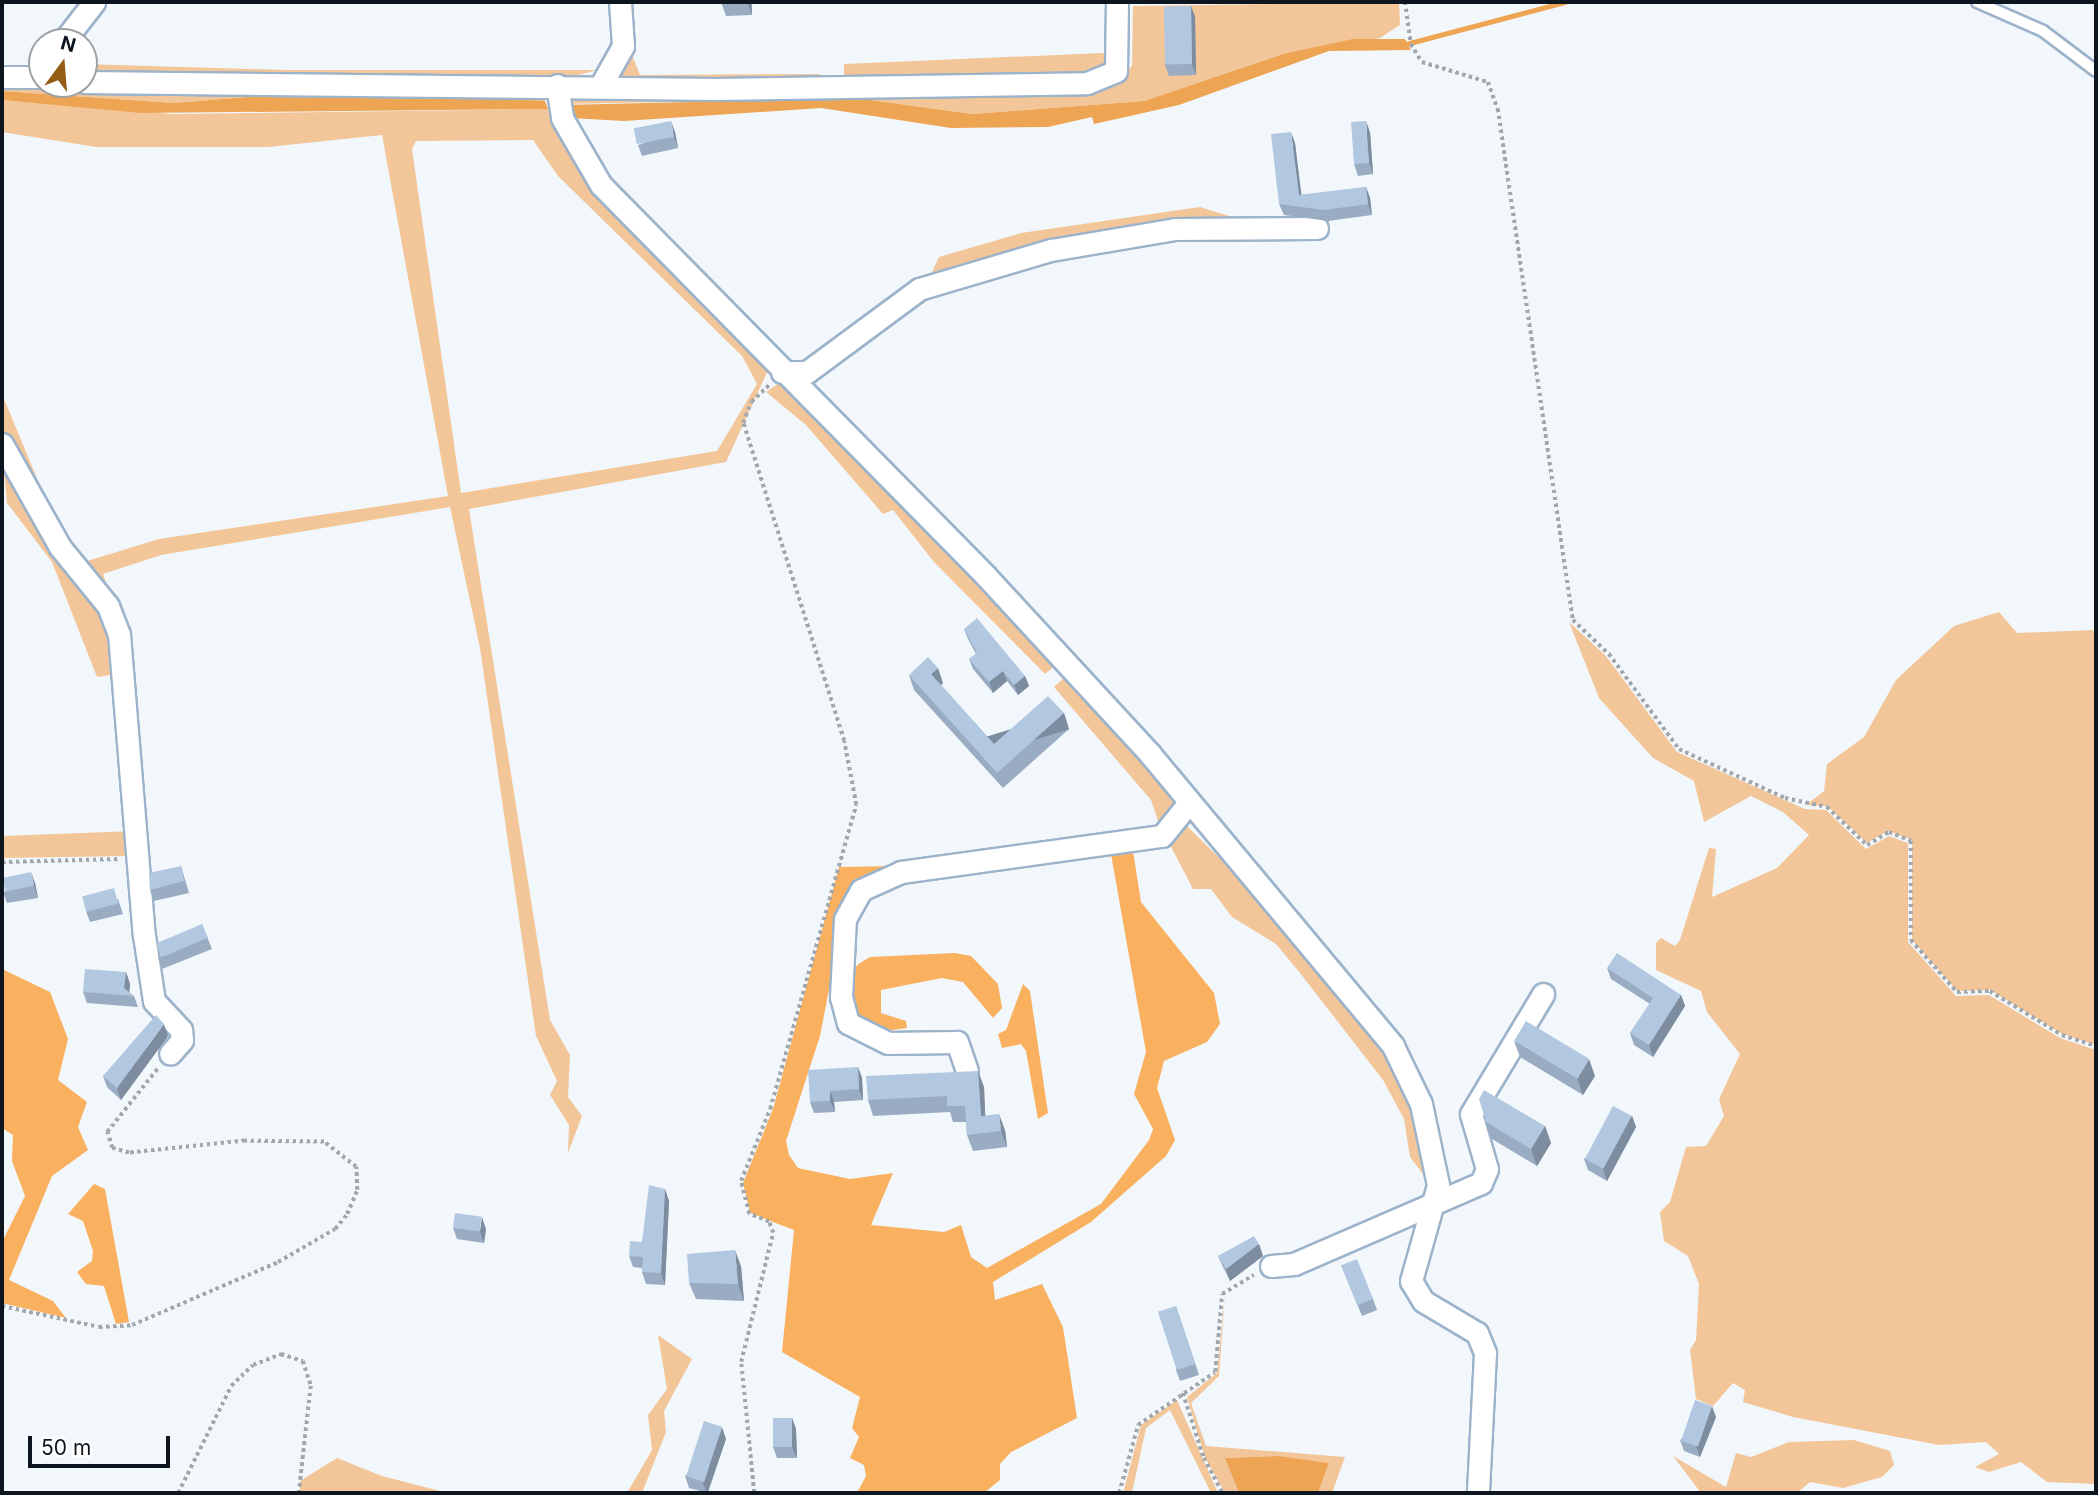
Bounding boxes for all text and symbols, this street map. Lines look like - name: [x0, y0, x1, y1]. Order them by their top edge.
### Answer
- north arrow: [28, 28, 98, 98]
- text: N: [58, 31, 78, 57]
- scale bar: [32, 1422, 173, 1466]
- text: 50 m: [41, 1435, 91, 1460]

